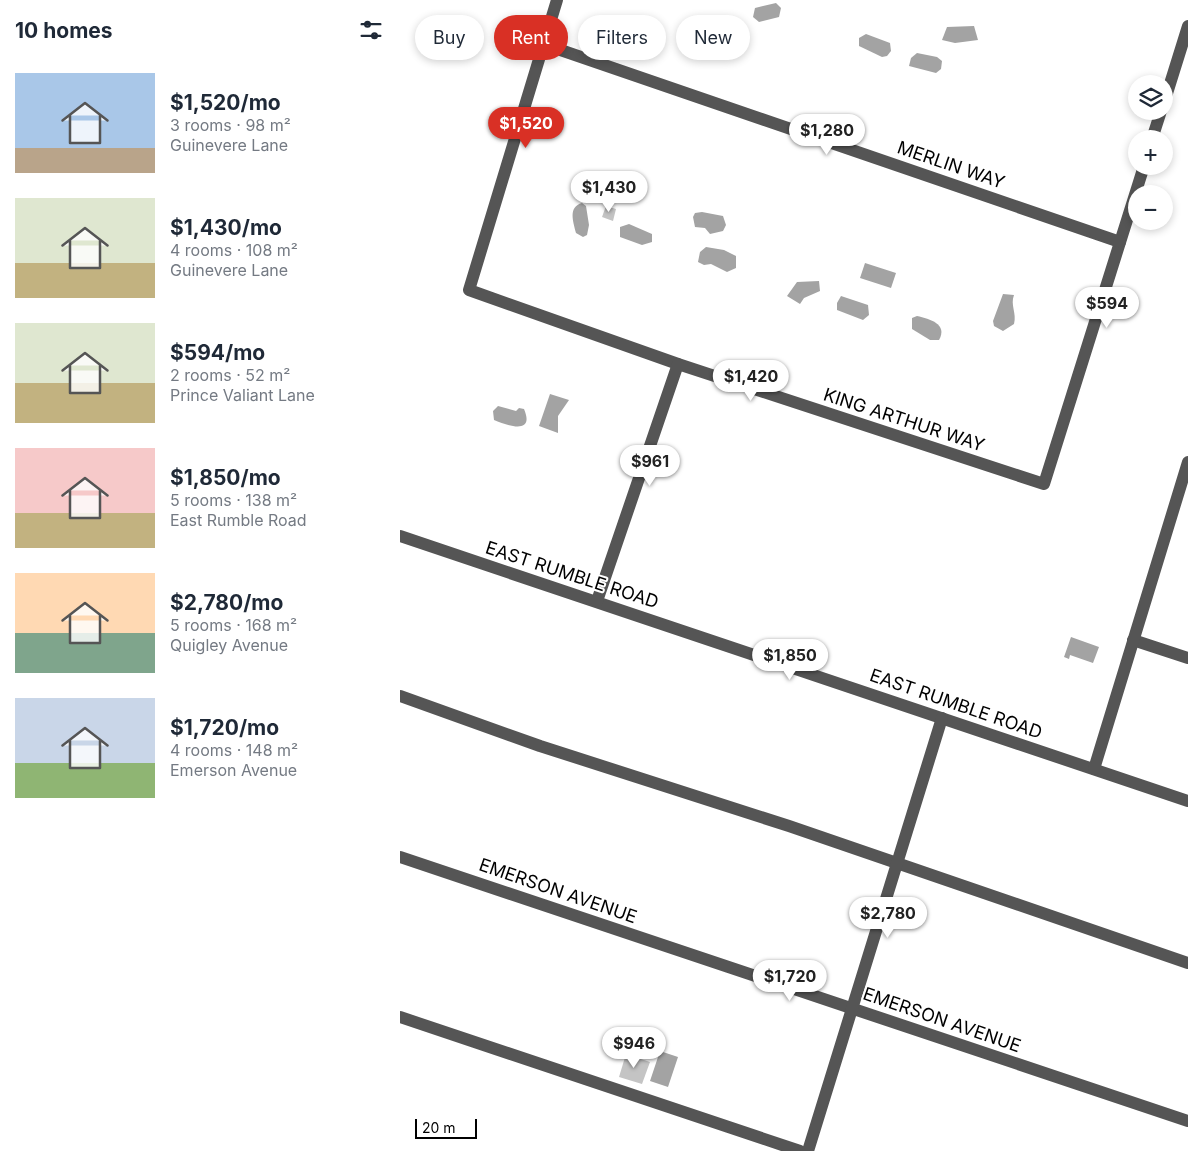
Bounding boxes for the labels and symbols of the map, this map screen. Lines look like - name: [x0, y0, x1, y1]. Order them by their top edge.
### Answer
- pin: $1,520: [485, 106, 567, 149]
- pin: $1,280: [786, 114, 868, 156]
- street label: MERLIN WAY: [895, 136, 1008, 193]
- pin: $1,430: [568, 170, 650, 213]
- pin: $594: [1077, 286, 1137, 329]
- pin: $1,420: [710, 360, 792, 402]
- street label: KING ARTHUR WAY: [821, 384, 987, 455]
- pin: $961: [620, 444, 680, 487]
- street label: EAST RUMBLE ROAD: [483, 537, 661, 612]
- pin: $1,850: [749, 638, 831, 681]
- street label: EAST RUMBLE ROAD: [867, 664, 1045, 743]
- street label: EMERSON AVENUE: [476, 854, 640, 927]
- pin: $2,780: [847, 896, 929, 939]
- pin: $1,720: [749, 960, 831, 1002]
- street label: EMERSON AVENUE: [860, 983, 1024, 1056]
- pin: $946: [604, 1026, 664, 1069]
- scale bar: [415, 1116, 478, 1139]

